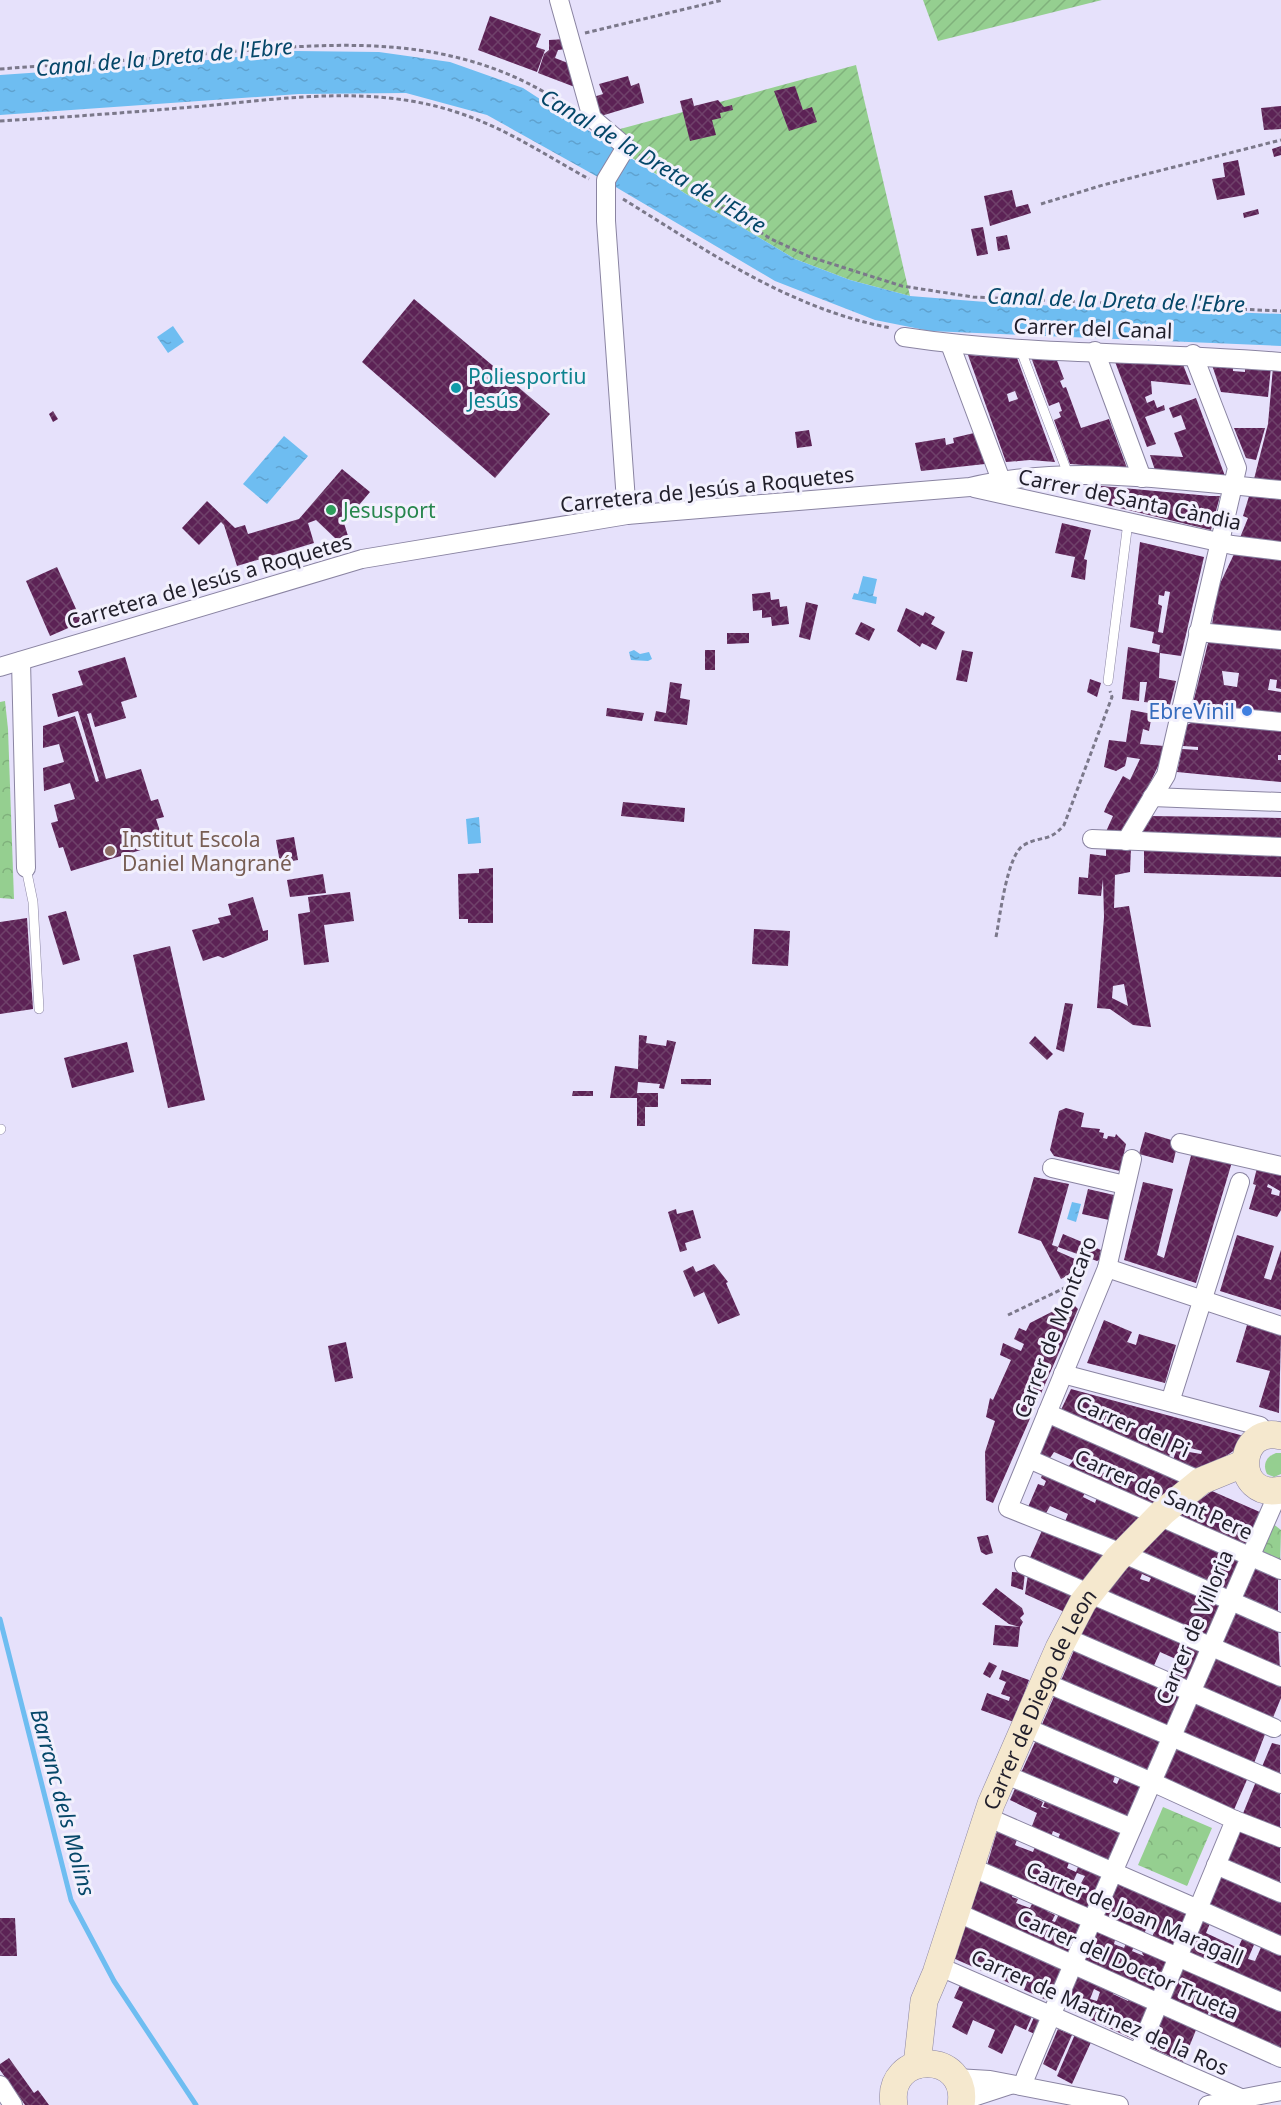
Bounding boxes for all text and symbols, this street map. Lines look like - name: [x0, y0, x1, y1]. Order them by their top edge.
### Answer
- water label: Canal de la Dreta de l'Ebre: [34, 30, 294, 82]
- water label: Canal de la Dreta de l'Ebre: [536, 81, 772, 239]
- water label: Canal de la Dreta de l'Ebre: [986, 280, 1246, 318]
- street label: Carrer del Canal: [1013, 311, 1173, 345]
- place label: Poliesportiu Jesús: [466, 362, 586, 414]
- marker: Poliesportiu Jesús: [449, 381, 463, 395]
- street label: Carretera de Jesús a Roquetes: [559, 460, 855, 518]
- street label: Carrer de Santa Càndia: [1016, 462, 1244, 536]
- place label: Jesusport: [341, 496, 436, 524]
- marker: Jesusport: [324, 503, 338, 517]
- street label: Carretera de Jesús a Roquetes: [63, 527, 355, 635]
- place label: EbreVinil: [1148, 697, 1235, 725]
- marker: EbreVinil: [1240, 704, 1254, 718]
- place label: Institut Escola Daniel Mangrané: [122, 825, 292, 877]
- marker: Institut Escola Daniel Mangrané: [103, 844, 117, 858]
- street label: Carrer de Montcaro: [1007, 1232, 1103, 1422]
- street label: Carrer del Pi: [1072, 1388, 1194, 1464]
- street label: Carrer de Sant Pere: [1071, 1442, 1257, 1546]
- street label: Carrer de Villoria: [1149, 1545, 1239, 1709]
- street label: Carrer de Diego de Leon: [976, 1582, 1103, 1814]
- water label: Barranc dels Molins: [25, 1705, 104, 1899]
- street label: Carrer de Joan Maragall: [1022, 1855, 1248, 1971]
- street label: Carrer del Doctor Trueta: [1013, 1902, 1243, 2026]
- street label: Carrer de Martinez de la Ros: [967, 1942, 1233, 2082]

